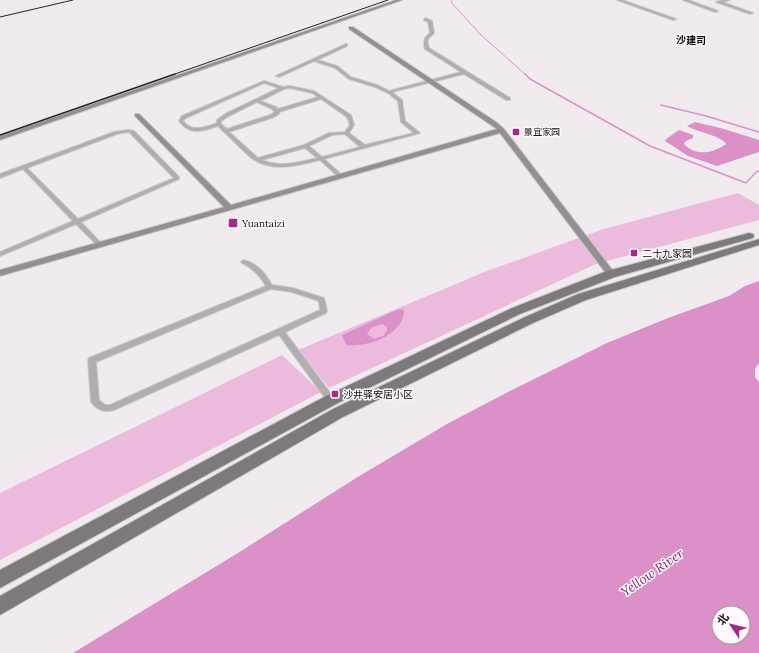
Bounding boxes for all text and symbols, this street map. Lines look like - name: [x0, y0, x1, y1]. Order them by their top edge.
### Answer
- district label: 沙建司: [676, 34, 706, 47]
- place label: 景宜家园: [524, 126, 560, 137]
- marker: 景宜家园: [511, 127, 521, 137]
- marker: Yuantaizi: [227, 217, 239, 229]
- place label: Yuantaizi: [241, 217, 285, 230]
- place label: 二十九家园: [642, 247, 692, 260]
- marker: 二十九家园: [629, 248, 639, 258]
- place label: 沙井驿安居小区: [343, 388, 413, 401]
- marker: 沙井驿安居小区: [330, 389, 340, 399]
- water label: Yellow River: [618, 545, 687, 600]
- north arrow: [711, 605, 751, 645]
- text: 北: [714, 611, 732, 628]

